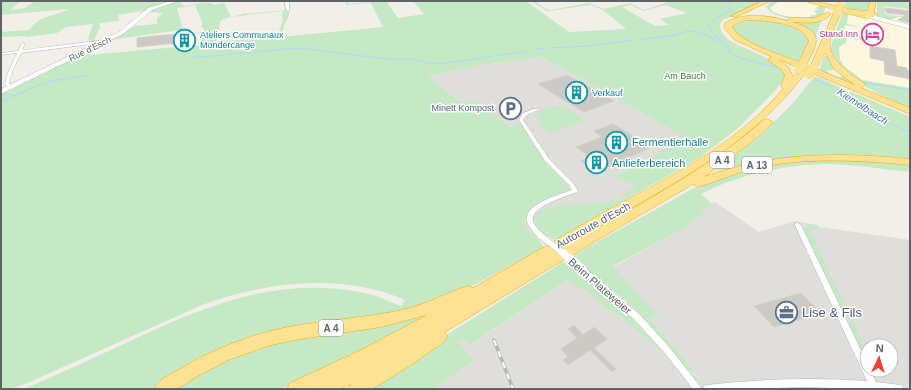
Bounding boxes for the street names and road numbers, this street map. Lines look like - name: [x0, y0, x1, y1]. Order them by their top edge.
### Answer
- street label: Rue d'Esch: [67, 34, 113, 64]
- road number: A 4: [710, 152, 734, 168]
- road number: A 13: [742, 157, 772, 173]
- street label: Autoroute d'Esch: [554, 200, 632, 250]
- street label: Beim Plateweier: [566, 255, 634, 317]
- road number: A 4: [319, 320, 343, 336]

